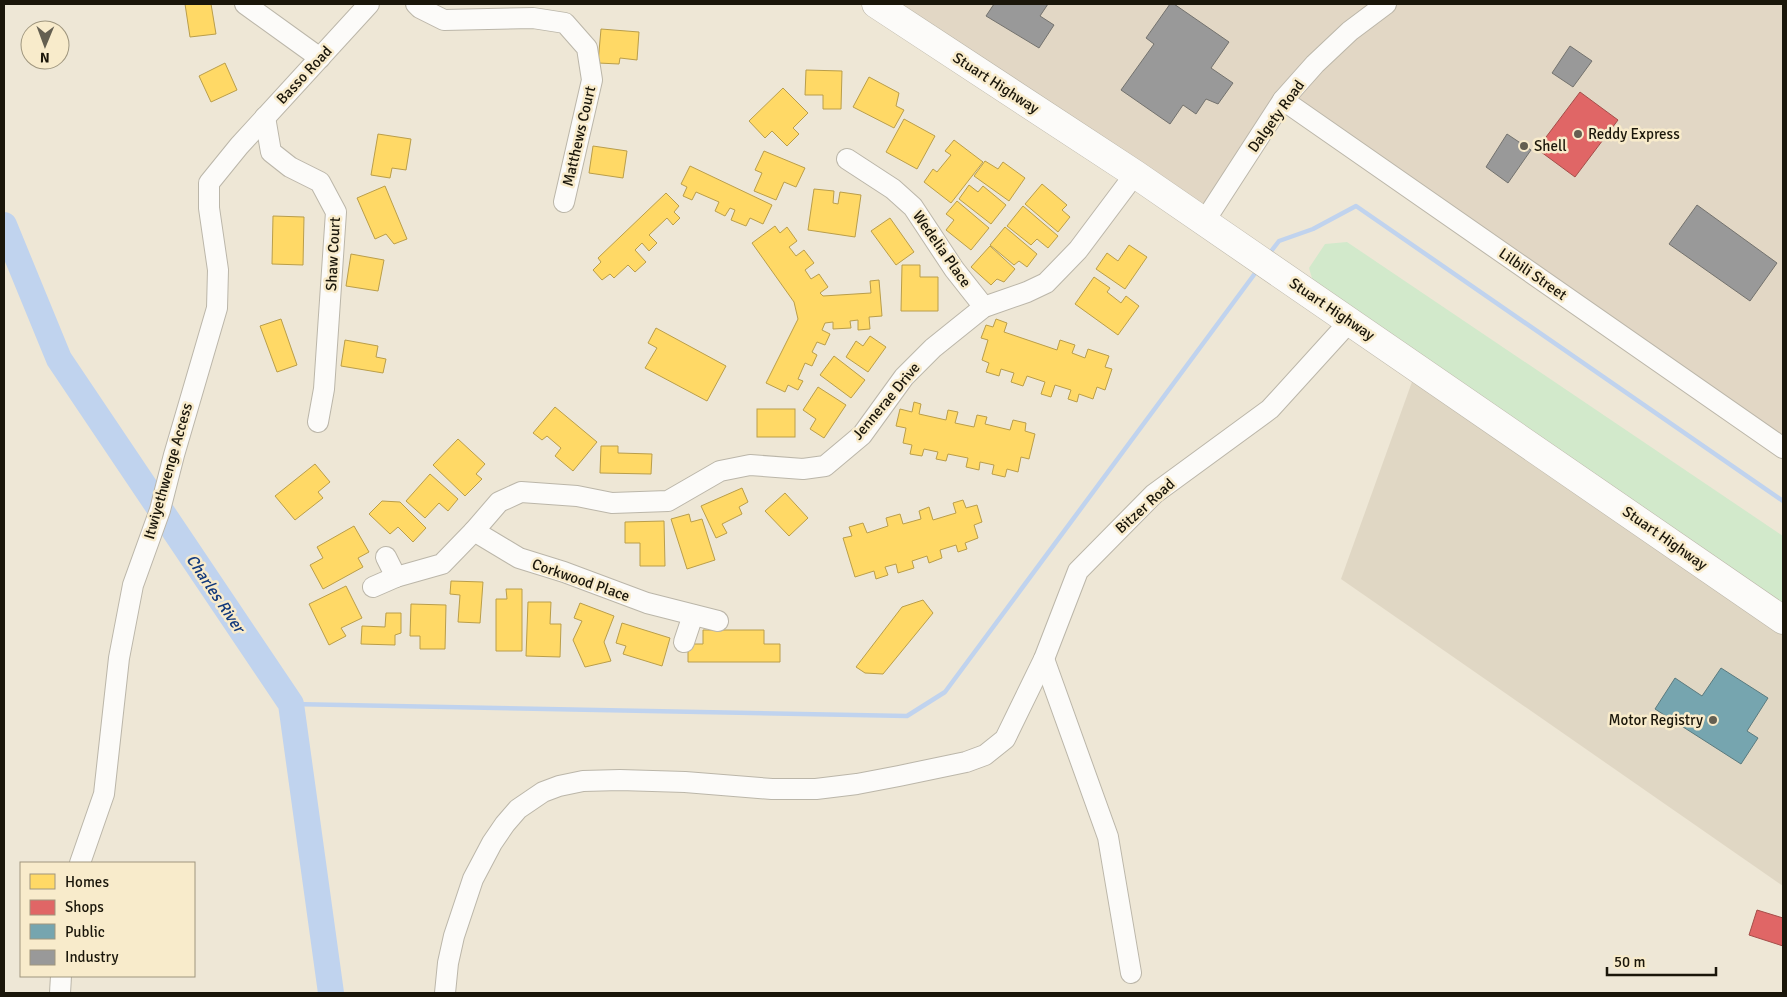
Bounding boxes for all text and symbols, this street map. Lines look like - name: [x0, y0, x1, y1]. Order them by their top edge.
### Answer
- north arrow: [20, 20, 70, 70]
- street label: Basso Road: [273, 42, 336, 108]
- text: N: [40, 49, 50, 66]
- street label: Stuart Highway: [950, 49, 1042, 117]
- street label: Dalgety Road: [1244, 76, 1308, 156]
- street label: Matthews Court: [559, 84, 599, 188]
- place label: Reddy Express: [1588, 125, 1680, 143]
- marker: Reddy Express: [1572, 128, 1584, 140]
- place label: Shell: [1534, 137, 1567, 155]
- marker: Shell: [1518, 140, 1530, 152]
- street label: Wedelia Place: [909, 207, 975, 291]
- street label: Shaw Court: [322, 217, 344, 291]
- street label: Lilbili Street: [1496, 244, 1570, 304]
- street label: Stuart Highway: [1286, 274, 1378, 344]
- street label: Jennerae Drive: [848, 359, 924, 443]
- street label: Itwiyethwenge Access: [140, 400, 196, 541]
- street label: Bitzer Road: [1112, 475, 1178, 537]
- street label: Stuart Highway: [1619, 502, 1711, 574]
- water label: Charles River: [182, 551, 250, 638]
- street label: Corkwood Place: [530, 555, 632, 605]
- place label: Motor Registry: [1609, 711, 1703, 729]
- marker: Motor Registry: [1707, 714, 1719, 726]
- legend: [20, 862, 195, 977]
- text: Homes: [65, 873, 109, 891]
- text: Shops: [65, 898, 104, 916]
- text: Public: [65, 923, 105, 941]
- scale bar: [1607, 944, 1716, 976]
- text: Industry: [65, 948, 118, 966]
- text: 50 m: [1614, 953, 1645, 971]

